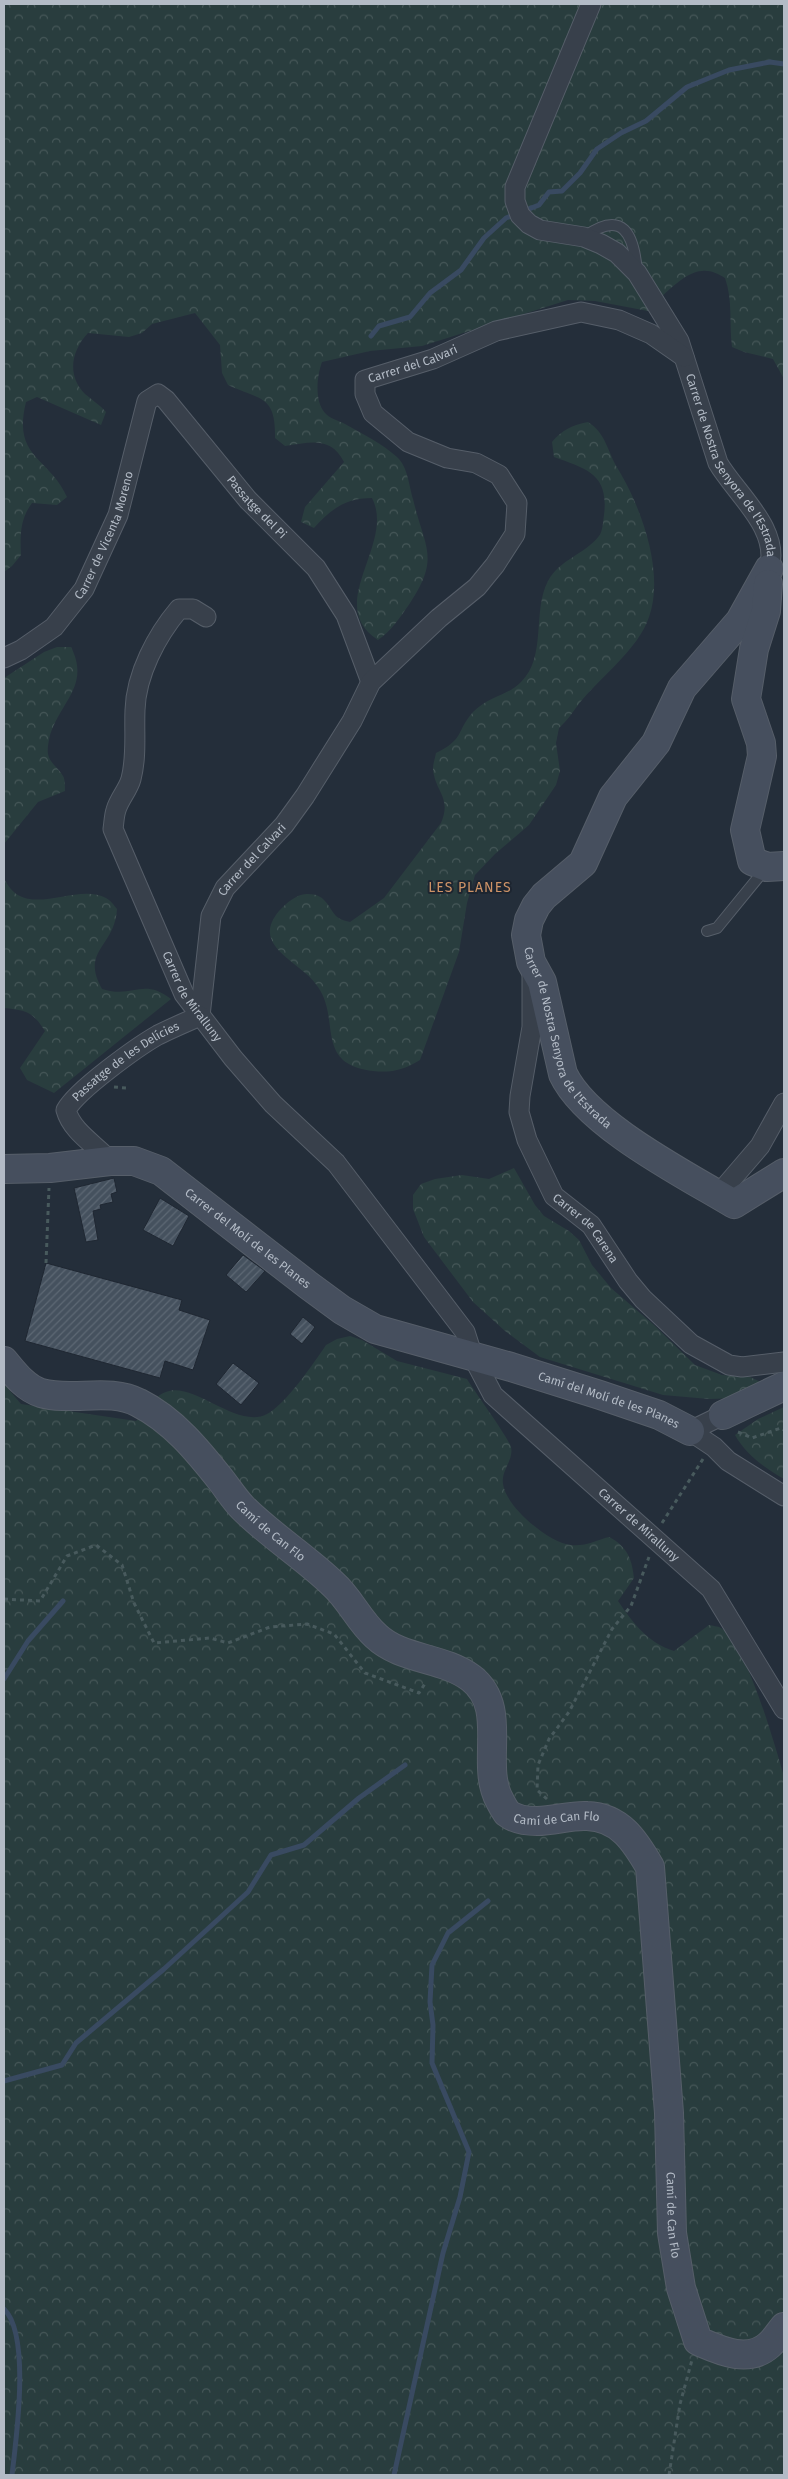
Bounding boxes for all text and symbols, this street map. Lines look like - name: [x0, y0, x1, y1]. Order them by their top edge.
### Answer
- street label: Carrer del Calvari: [366, 342, 460, 386]
- street label: Carrer de Nostra Senyora de l'Estrada: [683, 372, 778, 557]
- street label: Carrer de Vicenta Moreno: [72, 470, 136, 602]
- street label: Passatge del Pi: [224, 473, 289, 541]
- street label: Carrer del Calvari: [215, 821, 289, 898]
- district label: LES PLANES: [428, 879, 512, 896]
- street label: Carrer de Nostra Senyora de l'Estrada: [521, 946, 614, 1131]
- street label: Carrer de Miralluny: [159, 949, 225, 1044]
- street label: Passatge de les Delícies: [69, 1019, 182, 1104]
- street label: Carrer del Molí de les Planes: [182, 1185, 314, 1292]
- street label: Carrer de Carena: [550, 1191, 621, 1266]
- street label: Camí del Molí de les Planes: [536, 1369, 682, 1432]
- street label: Carrer de Miralluny: [596, 1485, 682, 1565]
- street label: Camí de Can Flo: [233, 1498, 308, 1564]
- street label: Camí de Can Flo: [512, 1809, 601, 1828]
- street label: Camí de Can Flo: [663, 2172, 683, 2259]

